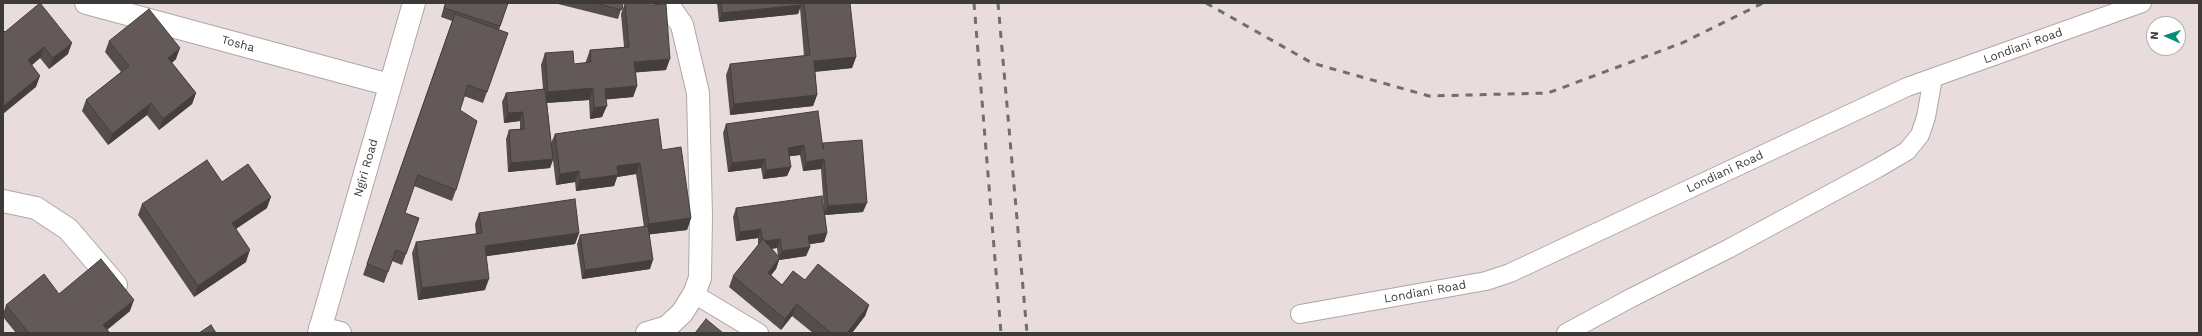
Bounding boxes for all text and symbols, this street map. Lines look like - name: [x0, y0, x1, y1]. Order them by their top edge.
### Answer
- north arrow: [2146, 16, 2186, 56]
- street label: Londiani Road: [1981, 25, 2065, 67]
- text: N: [2148, 31, 2161, 40]
- street label: Tosha: [220, 33, 256, 55]
- street label: Ngiri Road: [351, 137, 381, 199]
- street label: Londiani Road: [1684, 148, 1766, 196]
- street label: Londiani Road: [1383, 278, 1467, 306]

